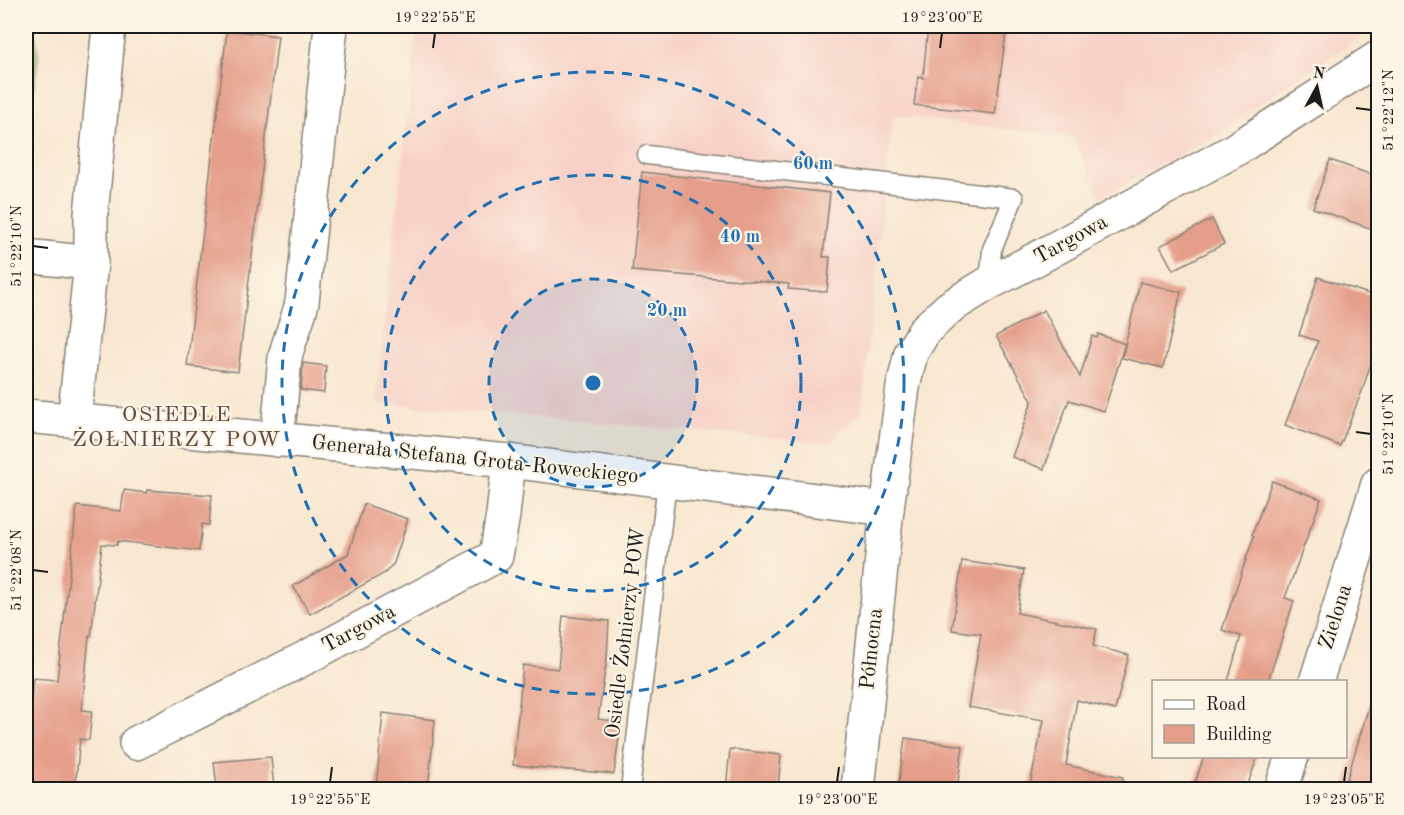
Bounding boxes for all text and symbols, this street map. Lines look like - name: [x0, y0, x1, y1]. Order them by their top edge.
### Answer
- text: 19°22'55"E: [395, 11, 475, 26]
- text: 19°23'00"E: [902, 11, 982, 26]
- north arrow: [1287, 57, 1347, 117]
- text: N: [1312, 65, 1327, 83]
- text: 51°22'12"N: [1382, 69, 1397, 151]
- text: 60 m: [793, 155, 833, 173]
- text: 51°22'10"N: [10, 205, 25, 287]
- street label: Targowa: [1031, 211, 1111, 269]
- text: 40 m: [720, 228, 760, 246]
- text: 20 m: [647, 302, 687, 320]
- centre of rings: [583, 373, 603, 393]
- text: 51°22'10"N: [1382, 393, 1397, 475]
- district label: OSIEDLE ŻOŁNIERZY POW: [72, 404, 282, 451]
- street label: Generała Stefana Grota-Roweckiego: [310, 432, 640, 488]
- street label: Osiedle Żołnierzy POW: [599, 526, 649, 740]
- text: 51°22'08"N: [10, 529, 25, 611]
- street label: Zielona: [1316, 582, 1356, 652]
- street label: Targowa: [319, 601, 399, 657]
- street label: Północna: [857, 607, 887, 691]
- legend: [1152, 680, 1347, 758]
- text: Road: [1206, 696, 1246, 714]
- text: Building: [1206, 726, 1272, 744]
- text: 19°22'55"E: [290, 793, 370, 808]
- text: 19°23'00"E: [797, 793, 877, 808]
- text: 19°23'05"E: [1304, 793, 1384, 808]

